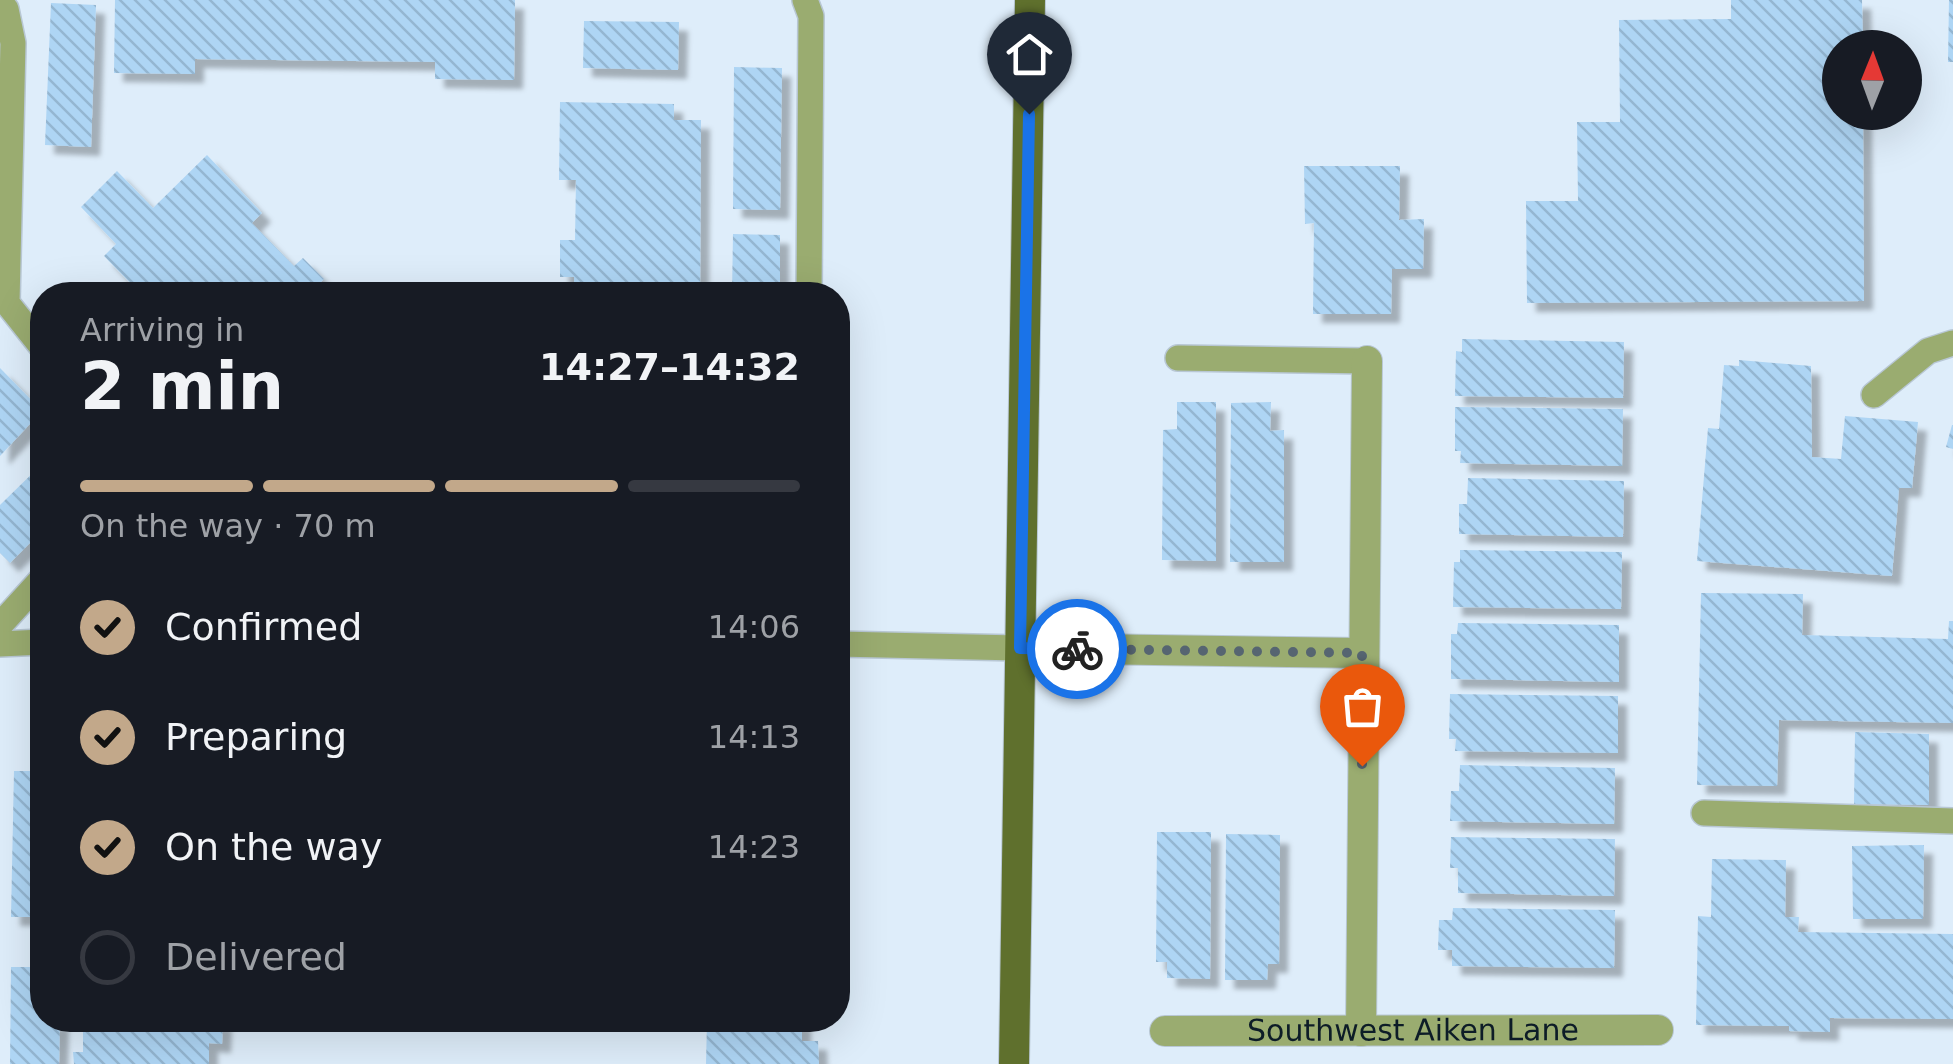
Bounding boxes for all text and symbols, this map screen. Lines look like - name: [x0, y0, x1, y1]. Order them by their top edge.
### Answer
- pin: [987, 12, 1072, 115]
- icon: home: [1002, 27, 1057, 82]
- north arrow: [1822, 30, 1922, 130]
- map controls: [1822, 30, 1922, 130]
- text: Arriving in: [80, 311, 244, 349]
- text: 14:27–14:32: [539, 345, 800, 389]
- text: 2 min: [80, 349, 284, 424]
- text: On the way · 70 m: [80, 507, 376, 545]
- courier: [1027, 599, 1127, 699]
- icon: check: [80, 600, 135, 655]
- text: Confirmed: [165, 605, 362, 649]
- text: 14:06: [708, 608, 800, 646]
- icon: bike: [1050, 622, 1105, 677]
- pin: [1320, 664, 1405, 767]
- icon: bag: [1335, 679, 1390, 734]
- icon: check: [80, 710, 135, 765]
- text: Preparing: [165, 715, 347, 759]
- text: 14:13: [708, 718, 800, 756]
- icon: check: [80, 820, 135, 875]
- text: On the way: [165, 825, 382, 869]
- text: 14:23: [708, 828, 800, 866]
- text: Delivered: [165, 935, 347, 979]
- street label: Southwest Aiken Lane: [1247, 1012, 1579, 1048]

